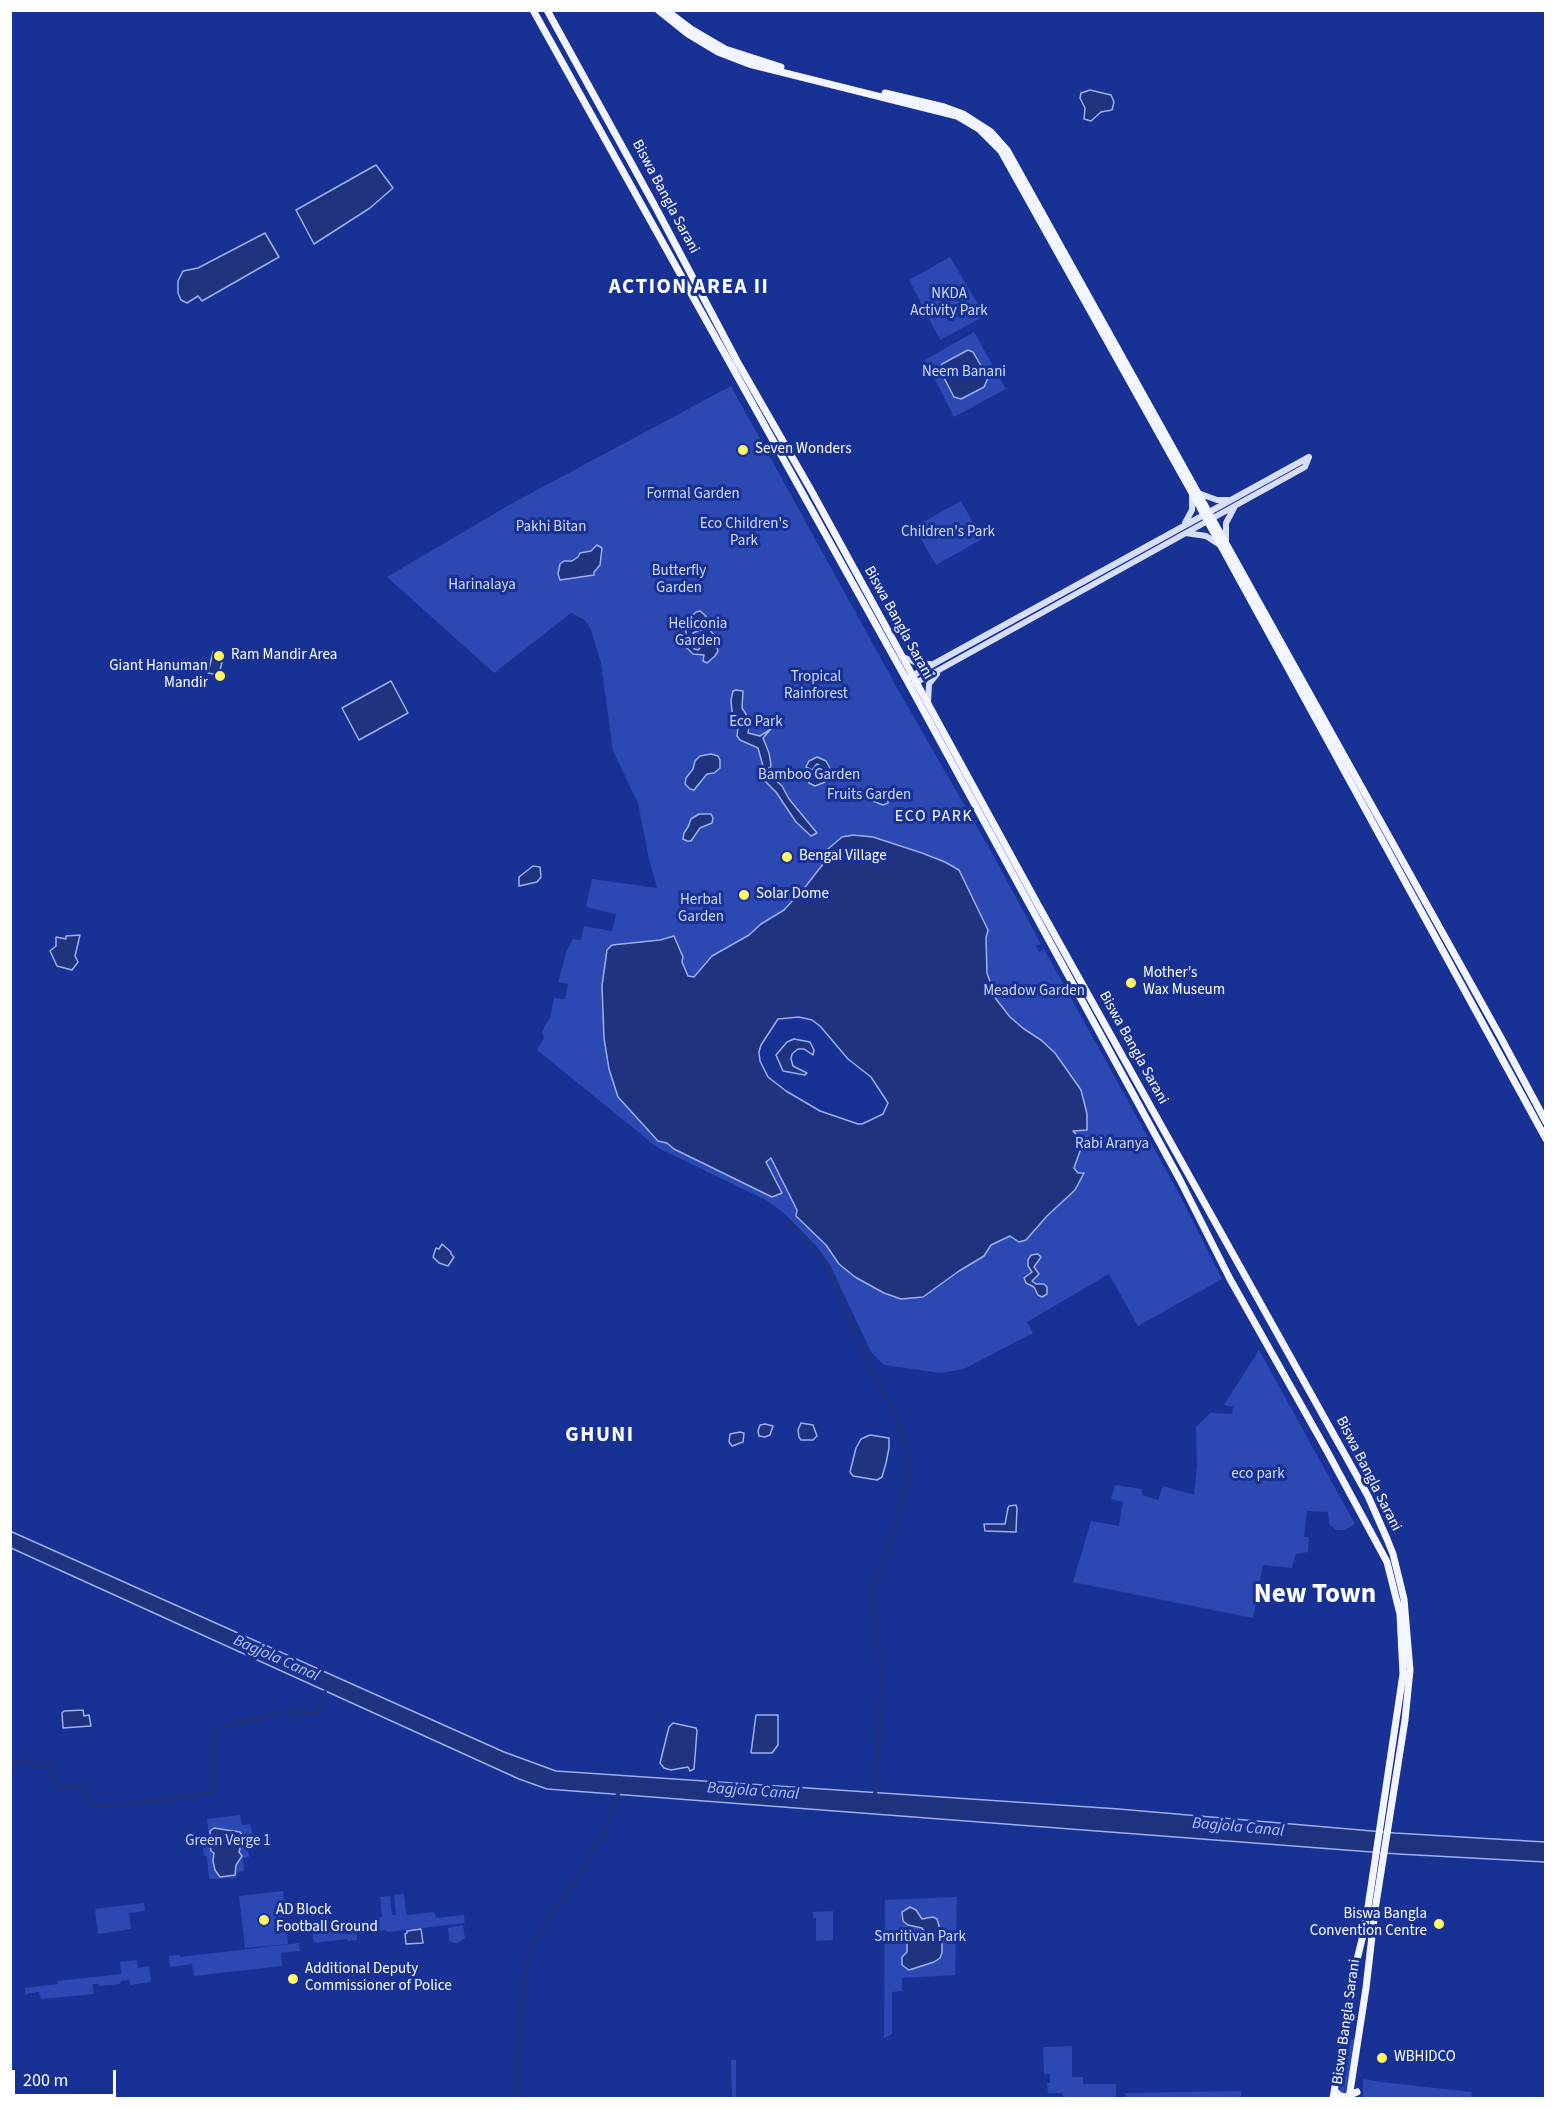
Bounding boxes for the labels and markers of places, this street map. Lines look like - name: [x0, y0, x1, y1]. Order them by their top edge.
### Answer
- place label: Seven Wonders: [755, 441, 851, 459]
- marker: Seven Wonders: [736, 443, 750, 457]
- place label: Ram Mandir Area: [231, 647, 337, 665]
- marker: Ram Mandir Area: [212, 649, 226, 663]
- place label: Giant Hanuman Mandir: [109, 658, 208, 693]
- marker: Giant Hanuman Mandir: [213, 669, 227, 683]
- place label: Bengal Village: [799, 848, 887, 866]
- marker: Bengal Village: [780, 850, 794, 864]
- place label: Solar Dome: [756, 886, 829, 904]
- marker: Solar Dome: [737, 888, 751, 902]
- place label: Mother's Wax Museum: [1143, 965, 1225, 1000]
- marker: Mother's Wax Museum: [1124, 976, 1138, 990]
- place label: AD Block Football Ground: [276, 1902, 378, 1937]
- place label: Biswa Bangla Convention Centre: [1310, 1906, 1427, 1941]
- marker: AD Block Football Ground: [257, 1913, 271, 1927]
- marker: Biswa Bangla Convention Centre: [1432, 1917, 1446, 1931]
- place label: Additional Deputy Commissioner of Police: [305, 1961, 452, 1996]
- marker: Additional Deputy Commissioner of Police: [286, 1972, 300, 1986]
- place label: WBHIDCO: [1394, 2049, 1456, 2067]
- marker: WBHIDCO: [1375, 2051, 1389, 2065]

